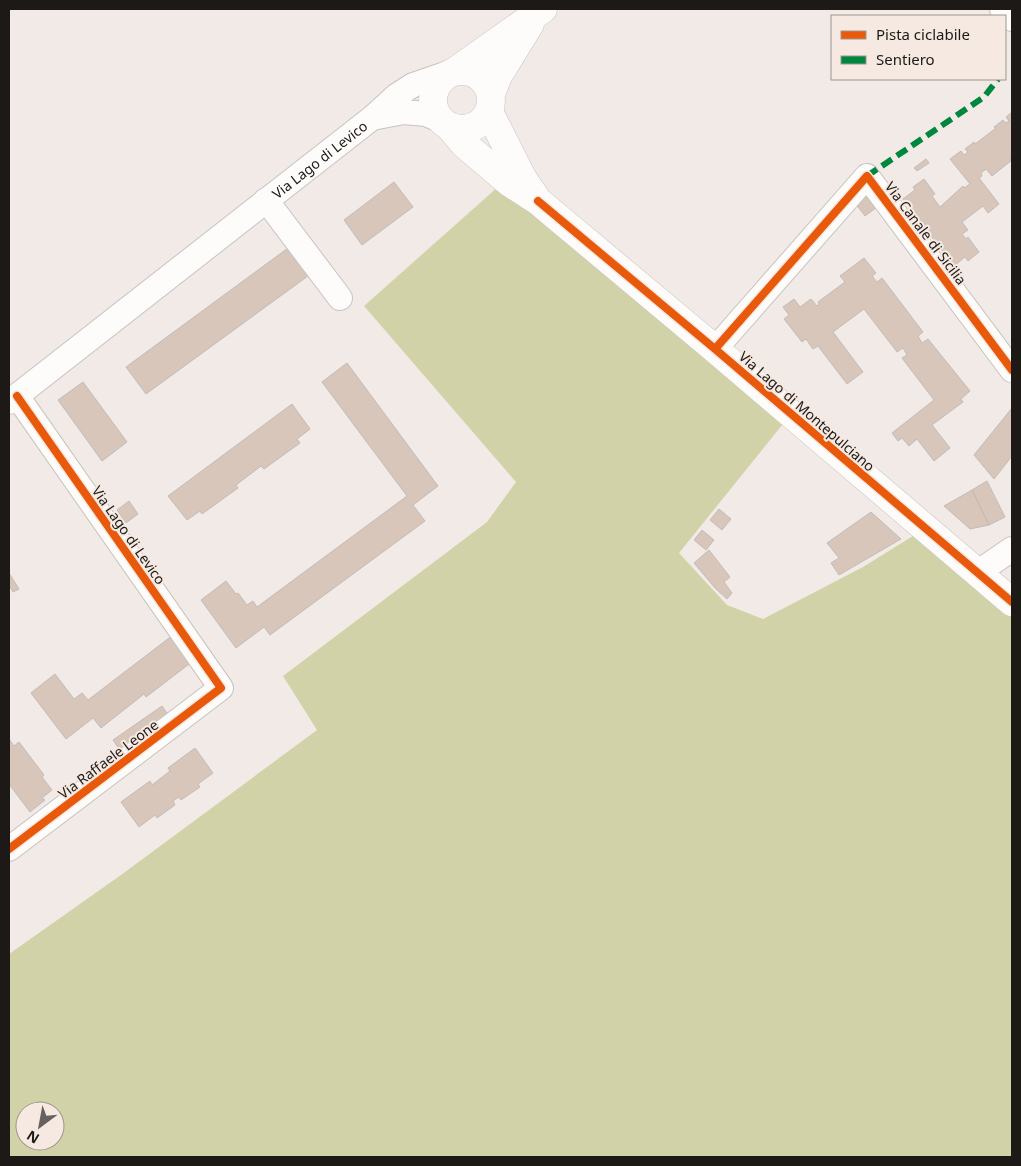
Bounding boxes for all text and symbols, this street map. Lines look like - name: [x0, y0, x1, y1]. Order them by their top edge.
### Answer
- legend: [831, 15, 1006, 80]
- text: Pista ciclabile: [876, 24, 970, 44]
- text: Sentiero: [876, 49, 935, 69]
- street label: Via Lago di Levico: [268, 116, 371, 203]
- street label: Via Canale di Sicilia: [881, 178, 971, 288]
- street label: Via Lago di Montepulciano: [735, 347, 879, 475]
- street label: Via Lago di Levico: [88, 482, 170, 588]
- street label: Via Raffaele Leone: [54, 715, 162, 803]
- north arrow: [15, 1101, 65, 1151]
- text: N: [23, 1126, 43, 1149]

